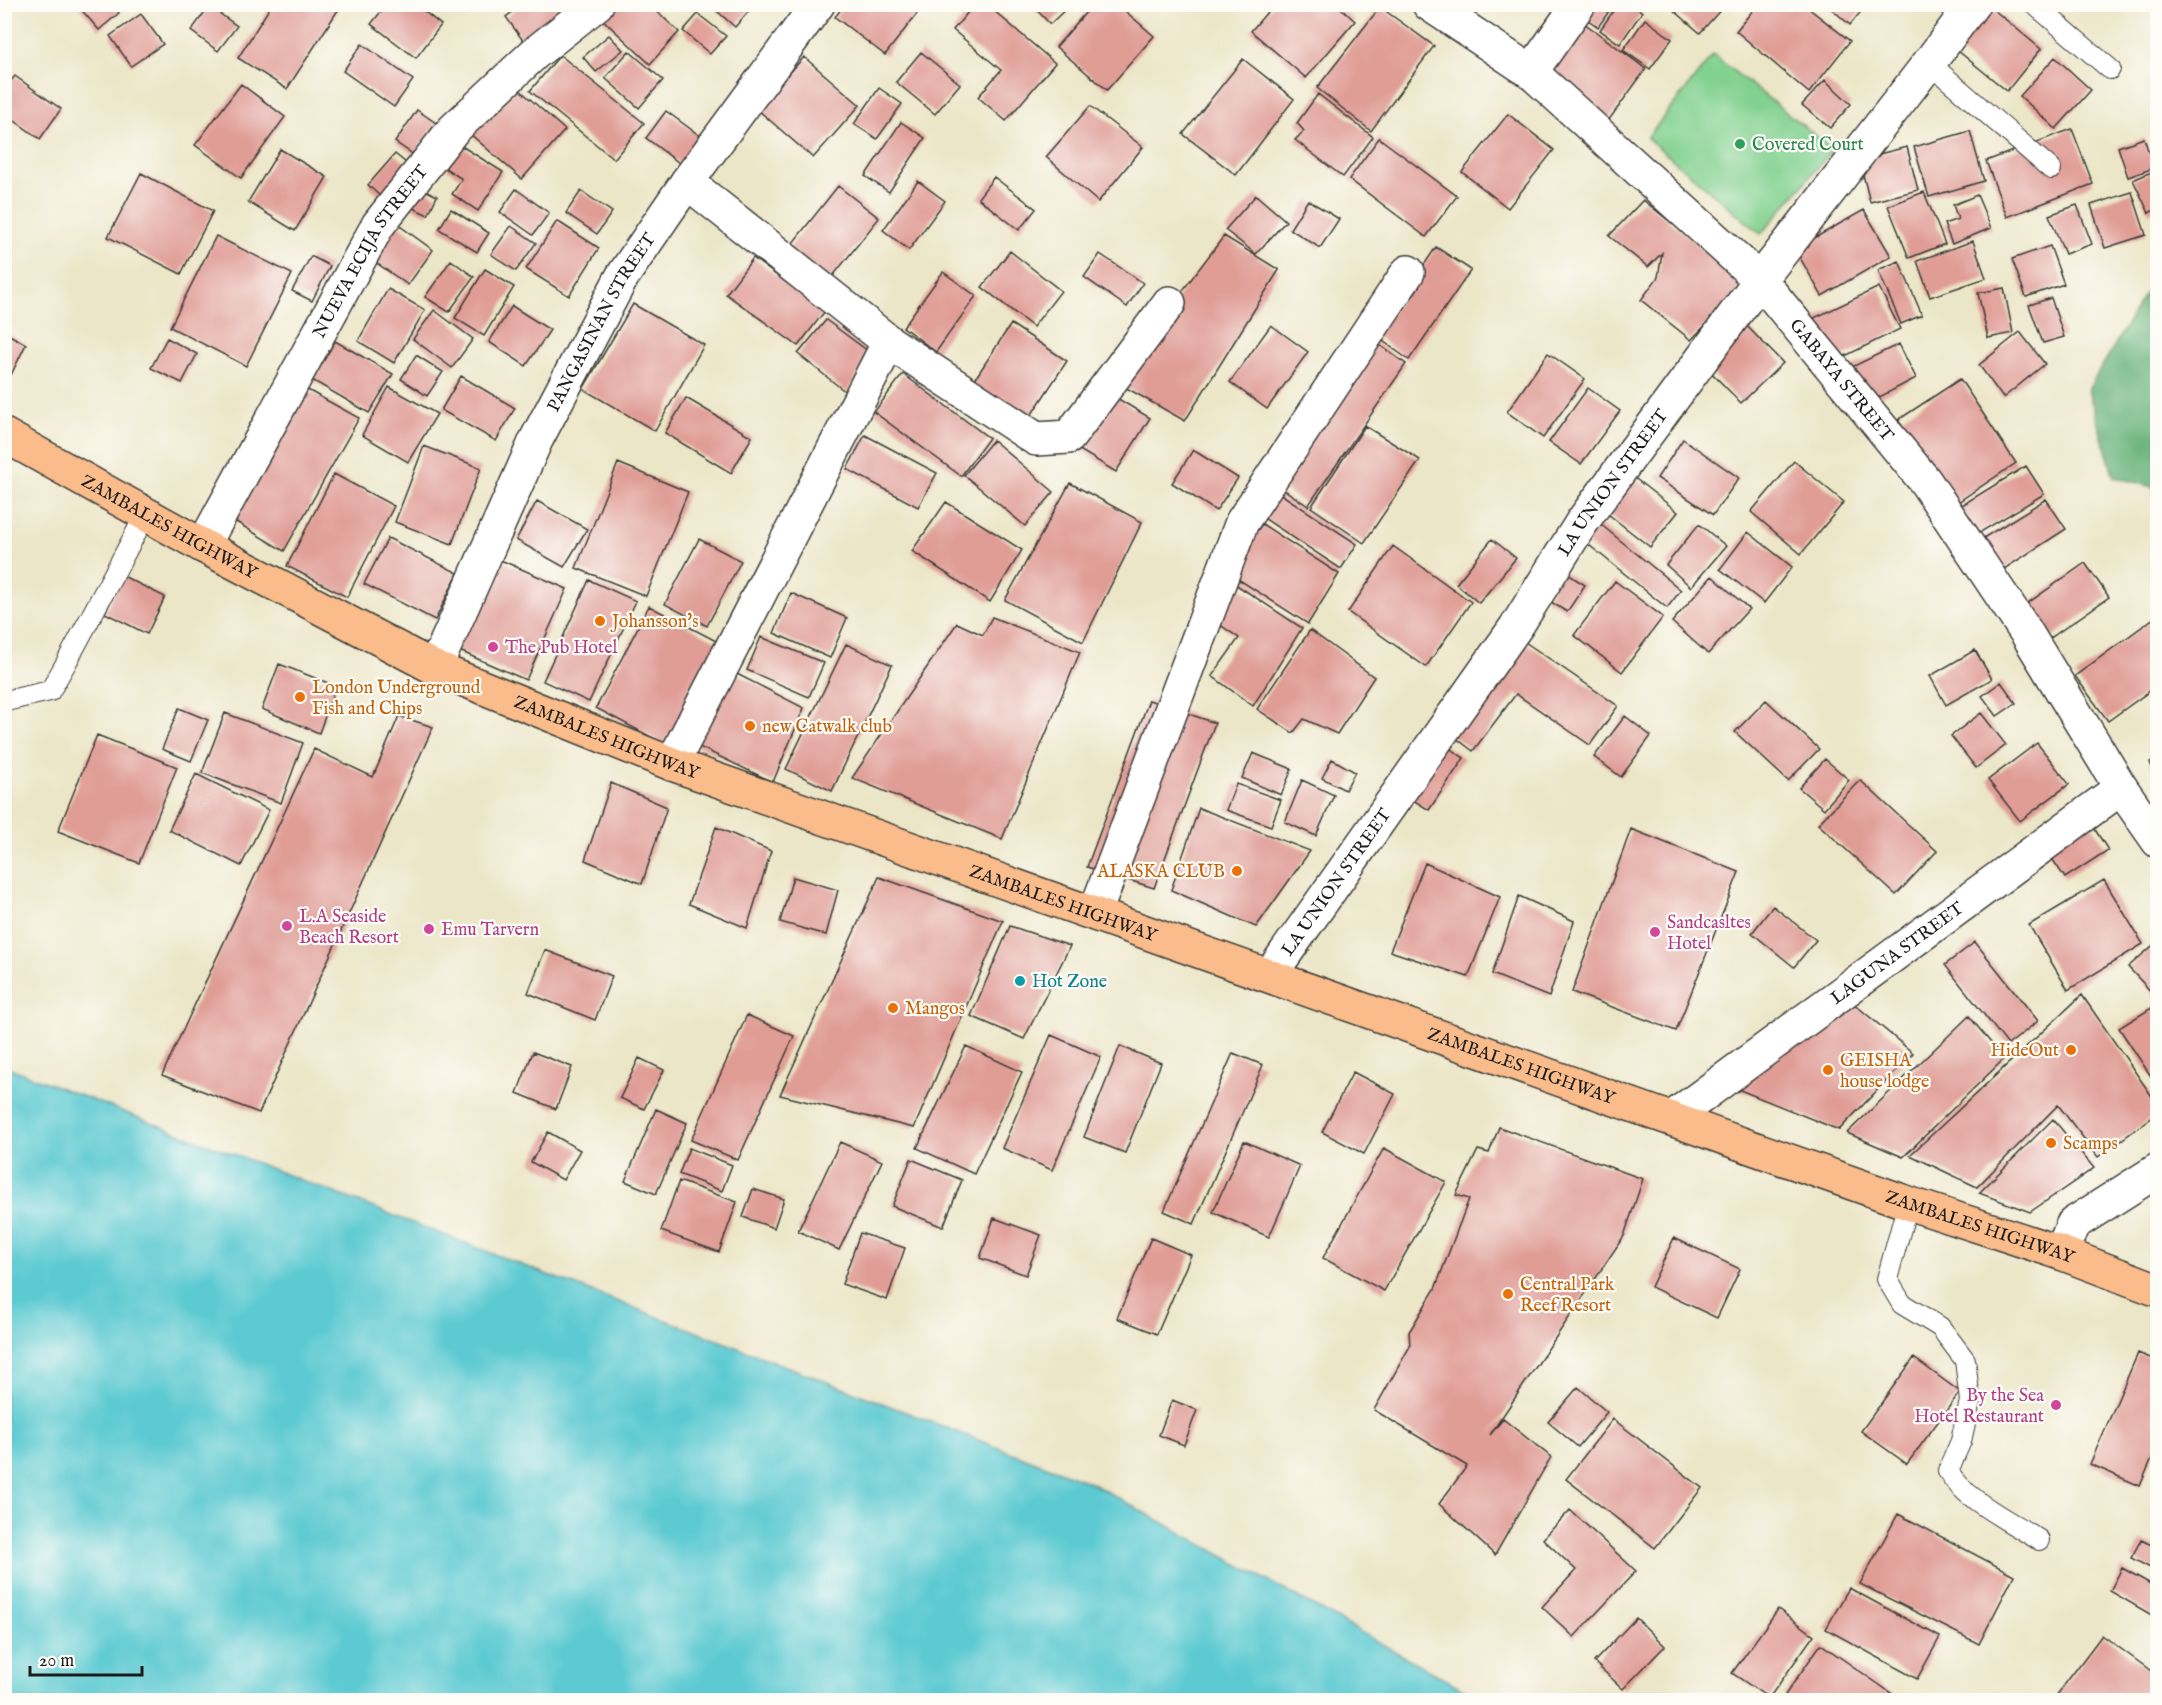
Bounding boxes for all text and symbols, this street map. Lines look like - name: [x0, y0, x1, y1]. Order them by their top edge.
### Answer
- place label: Covered Court: [1752, 134, 1864, 157]
- marker: Covered Court: [1733, 137, 1747, 151]
- street label: NUEVA ECIJA STREET: [309, 161, 434, 343]
- street label: PANGASINAN STREET: [543, 229, 662, 416]
- street label: GABAYA STREET: [1784, 315, 1898, 447]
- street label: LA UNION STREET: [1553, 405, 1674, 561]
- street label: ZAMBALES HIGHWAY: [76, 470, 261, 586]
- place label: Johansson's: [610, 611, 698, 634]
- marker: Johansson's: [593, 614, 607, 628]
- place label: The Pub Hotel: [505, 637, 618, 660]
- marker: The Pub Hotel: [486, 640, 500, 654]
- place label: London Underground Fish and Chips: [312, 677, 481, 721]
- marker: London Underground Fish and Chips: [293, 690, 307, 704]
- street label: ZAMBALES HIGHWAY: [510, 691, 702, 786]
- place label: new Catwalk club: [762, 716, 892, 739]
- marker: new Catwalk club: [743, 719, 757, 733]
- street label: LA UNION STREET: [1277, 804, 1397, 961]
- street label: ZAMBALES HIGHWAY: [966, 861, 1160, 949]
- place label: ALASKA CLUB: [1096, 861, 1225, 884]
- marker: ALASKA CLUB: [1230, 864, 1244, 878]
- street label: LAGUNA STREET: [1827, 897, 1969, 1010]
- place label: L.A Seaside Beach Resort: [299, 906, 399, 950]
- place label: Sandcasltes Hotel: [1667, 912, 1751, 956]
- marker: L.A Seaside Beach Resort: [280, 919, 294, 933]
- place label: Emu Tarvern: [441, 919, 539, 942]
- marker: Emu Tarvern: [422, 922, 436, 936]
- marker: Sandcasltes Hotel: [1648, 925, 1662, 939]
- place label: Hot Zone: [1032, 971, 1107, 994]
- marker: Hot Zone: [1013, 974, 1027, 988]
- place label: Mangos: [905, 998, 965, 1021]
- marker: Mangos: [886, 1001, 900, 1015]
- street label: ZAMBALES HIGHWAY: [1424, 1023, 1618, 1111]
- place label: HideOut: [1991, 1040, 2059, 1063]
- marker: HideOut: [2064, 1043, 2078, 1057]
- place label: GEISHA house lodge: [1840, 1050, 1929, 1094]
- marker: GEISHA house lodge: [1821, 1063, 1835, 1077]
- place label: Scamps: [2063, 1133, 2118, 1156]
- marker: Scamps: [2044, 1136, 2058, 1150]
- street label: ZAMBALES HIGHWAY: [1882, 1186, 2078, 1270]
- place label: Central Park Reef Resort: [1520, 1274, 1615, 1318]
- marker: Central Park Reef Resort: [1501, 1287, 1515, 1301]
- place label: By the Sea Hotel Restaurant: [1914, 1385, 2044, 1429]
- marker: By the Sea Hotel Restaurant: [2049, 1398, 2063, 1412]
- scale bar: [30, 1639, 142, 1677]
- text: 20 m: [39, 1650, 74, 1673]

